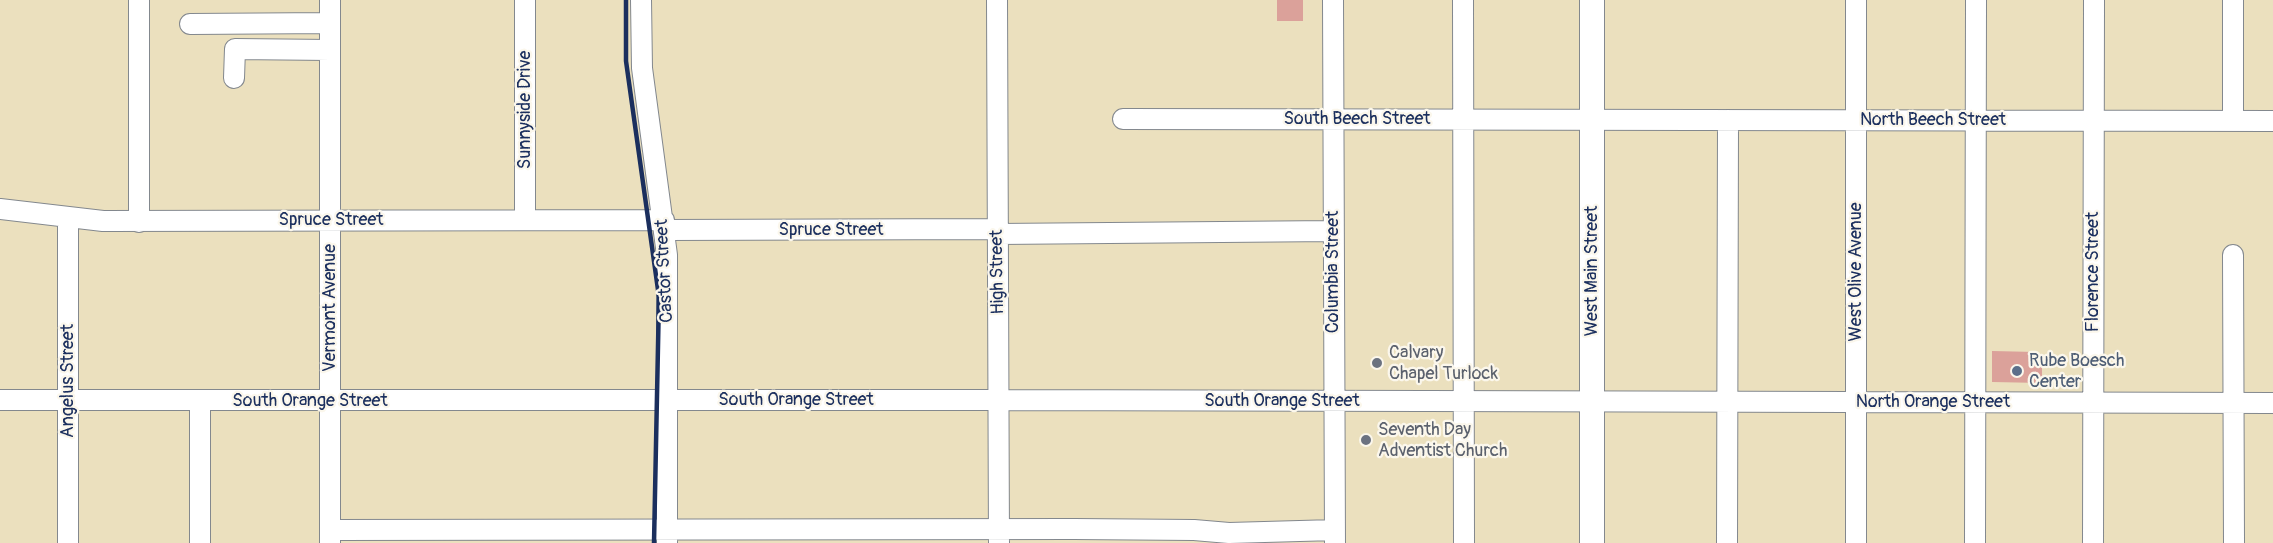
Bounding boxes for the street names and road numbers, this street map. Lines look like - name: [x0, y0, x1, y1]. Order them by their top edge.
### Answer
- street label: Sunnyside Drive: [514, 51, 536, 169]
- street label: South Beech Street: [1283, 108, 1431, 130]
- street label: North Beech Street: [1860, 109, 2006, 131]
- street label: West Olive Avenue: [1845, 202, 1867, 342]
- street label: West Main Street: [1581, 206, 1603, 336]
- street label: Spruce Street: [278, 209, 384, 231]
- street label: Columbia Street: [1322, 211, 1344, 333]
- street label: Florence Street: [2082, 212, 2104, 332]
- street label: Castor Street: [652, 219, 678, 323]
- street label: Spruce Street: [778, 219, 884, 241]
- street label: High Street: [986, 229, 1010, 315]
- street label: Vermont Avenue: [319, 244, 341, 372]
- street label: Angelus Street: [57, 324, 79, 438]
- street label: South Orange Street: [718, 389, 874, 411]
- street label: South Orange Street: [232, 390, 388, 412]
- street label: South Orange Street: [1204, 390, 1360, 412]
- street label: North Orange Street: [1856, 391, 2010, 413]

